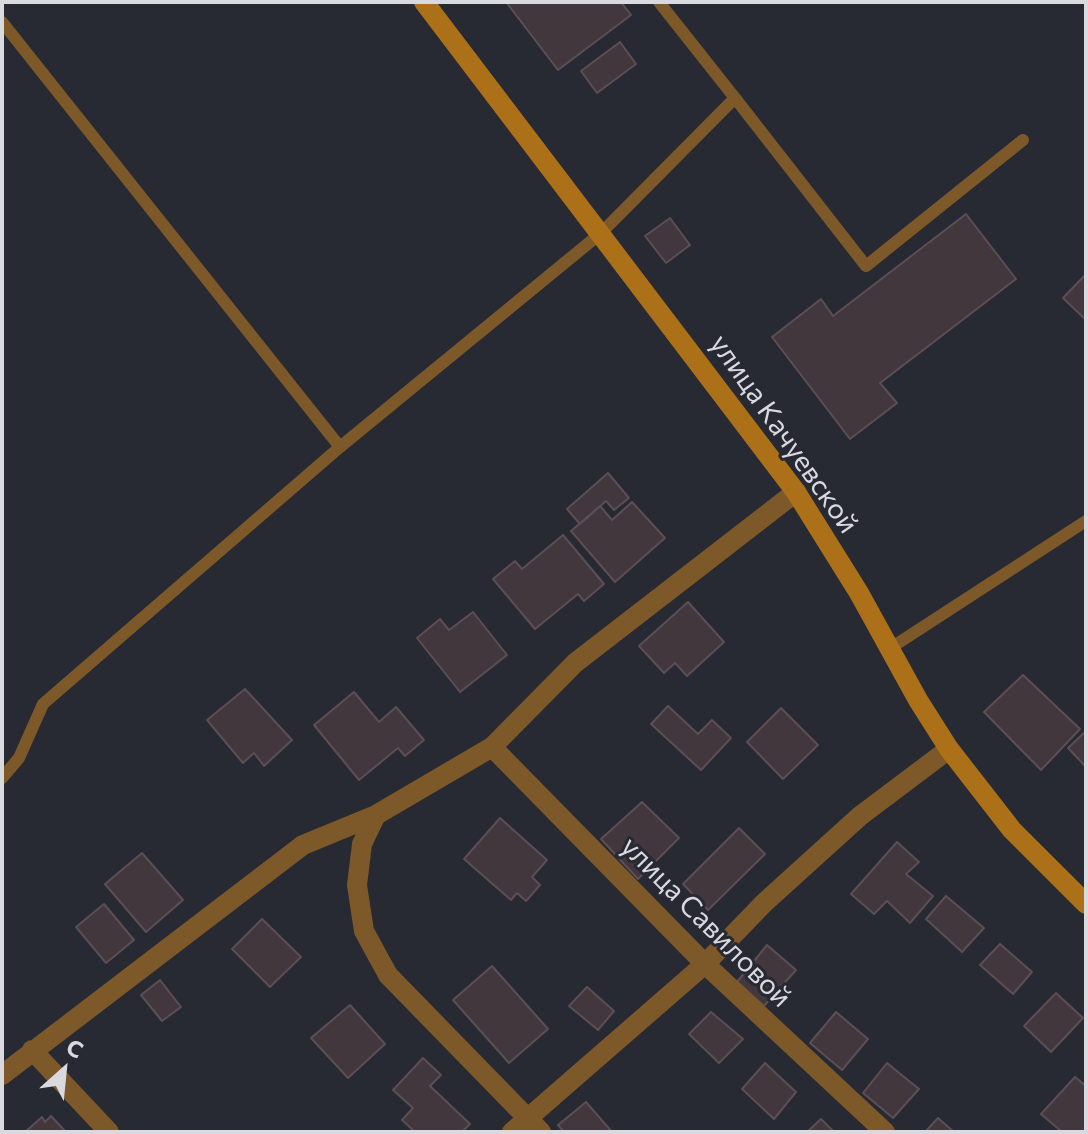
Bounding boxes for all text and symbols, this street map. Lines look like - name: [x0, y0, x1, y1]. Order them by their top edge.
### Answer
- street label: улица Качуевской: [703, 328, 865, 540]
- street label: улица Савиловой: [614, 830, 798, 1014]
- north arrow: [24, 1030, 104, 1110]
- text: С: [62, 1033, 88, 1064]

